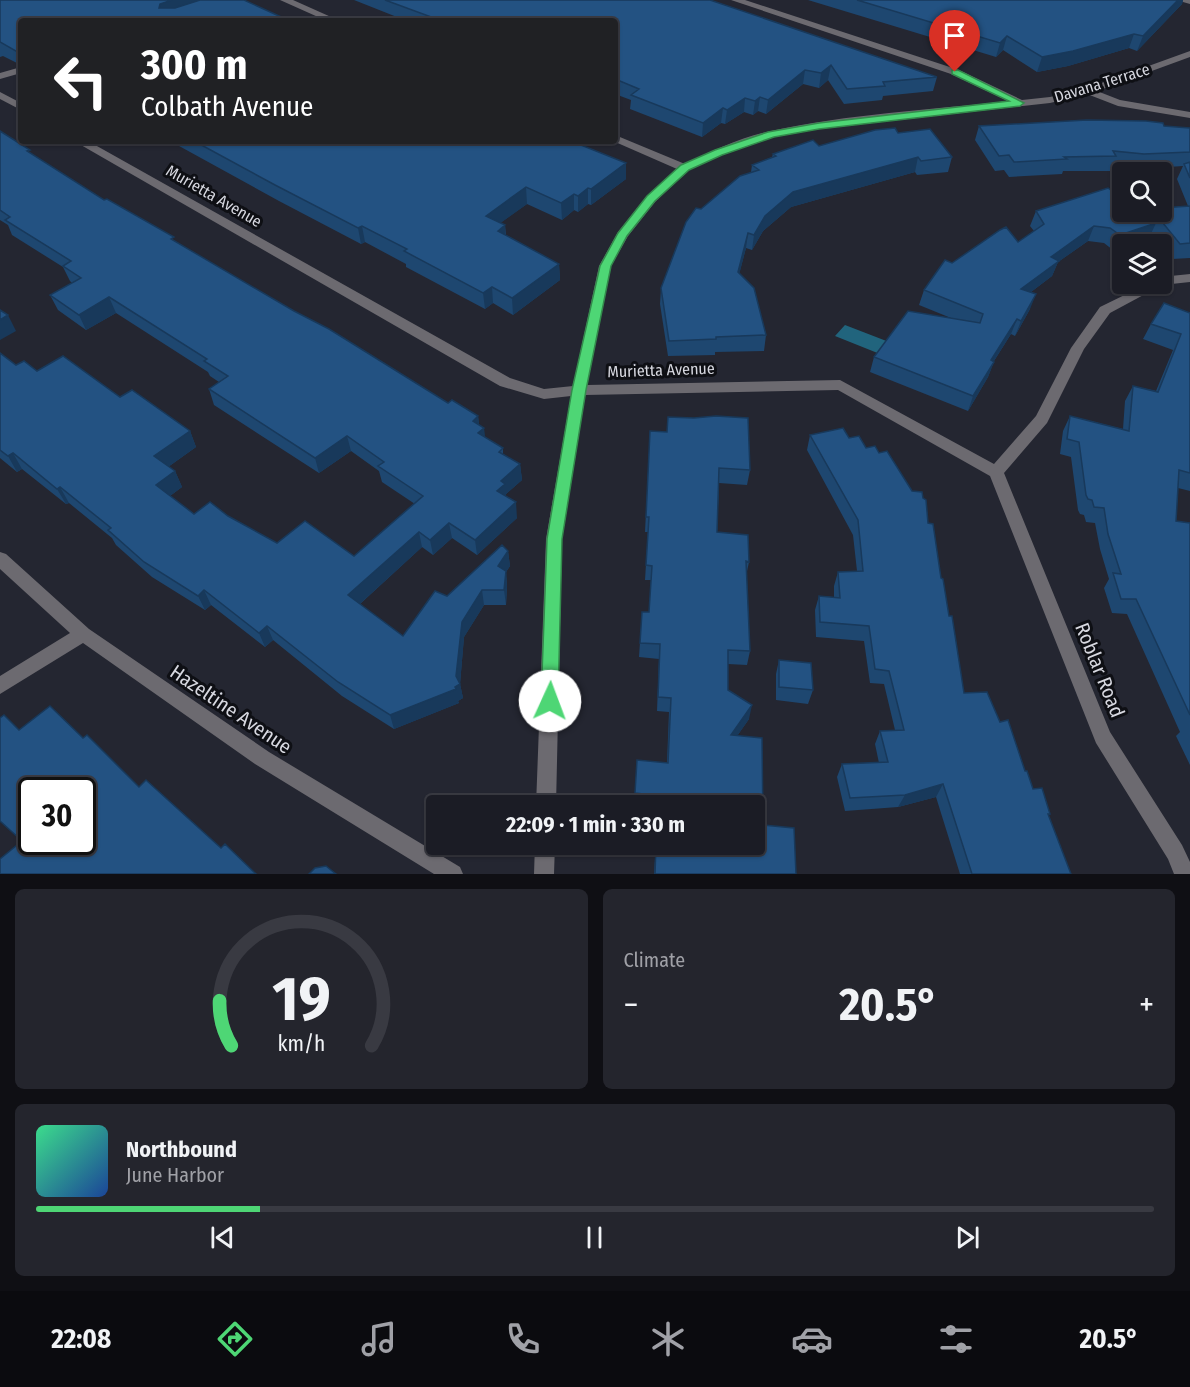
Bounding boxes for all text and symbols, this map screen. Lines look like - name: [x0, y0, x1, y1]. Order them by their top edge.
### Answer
- pin: [929, 10, 980, 72]
- icon: arrive: [938, 19, 971, 52]
- text: 300 m: [141, 40, 248, 90]
- icon: left: [42, 42, 120, 120]
- street label: Davana Terrace: [1052, 59, 1152, 107]
- text: Colbath Avenue: [141, 91, 313, 123]
- street label: Murietta Avenue: [163, 161, 265, 231]
- map controls: [1112, 162, 1172, 294]
- button: search: [1112, 162, 1172, 222]
- button: layers: [1112, 234, 1172, 294]
- street label: Murietta Avenue: [607, 359, 715, 381]
- street label: Roblar Road: [1070, 619, 1130, 721]
- street label: Hazeltine Avenue: [166, 659, 296, 759]
- position arrow: [518, 669, 582, 733]
- speed limit sign: 30: [18, 777, 96, 855]
- text: 22:09 · 1 min · 330 m: [506, 811, 685, 838]
- text: Climate: [624, 948, 685, 972]
- text: 19: [272, 962, 331, 1037]
- text: 20.5°: [839, 978, 938, 1032]
- text: −: [624, 985, 638, 1025]
- text: +: [1139, 985, 1154, 1025]
- text: km/h: [277, 1031, 325, 1057]
- text: Northbound: [126, 1136, 237, 1163]
- text: June Harbor: [126, 1163, 224, 1187]
- icon: previous: [206, 1221, 239, 1254]
- icon: pause: [578, 1221, 611, 1254]
- icon: next: [951, 1221, 984, 1254]
- icon: directions: [214, 1318, 256, 1360]
- icon: music: [358, 1318, 400, 1360]
- icon: phone: [502, 1318, 544, 1360]
- icon: climate: [647, 1318, 689, 1360]
- icon: car: [791, 1318, 833, 1360]
- icon: filters: [935, 1318, 977, 1360]
- text: 22:08: [51, 1323, 111, 1355]
- text: 20.5°: [1079, 1323, 1139, 1355]

